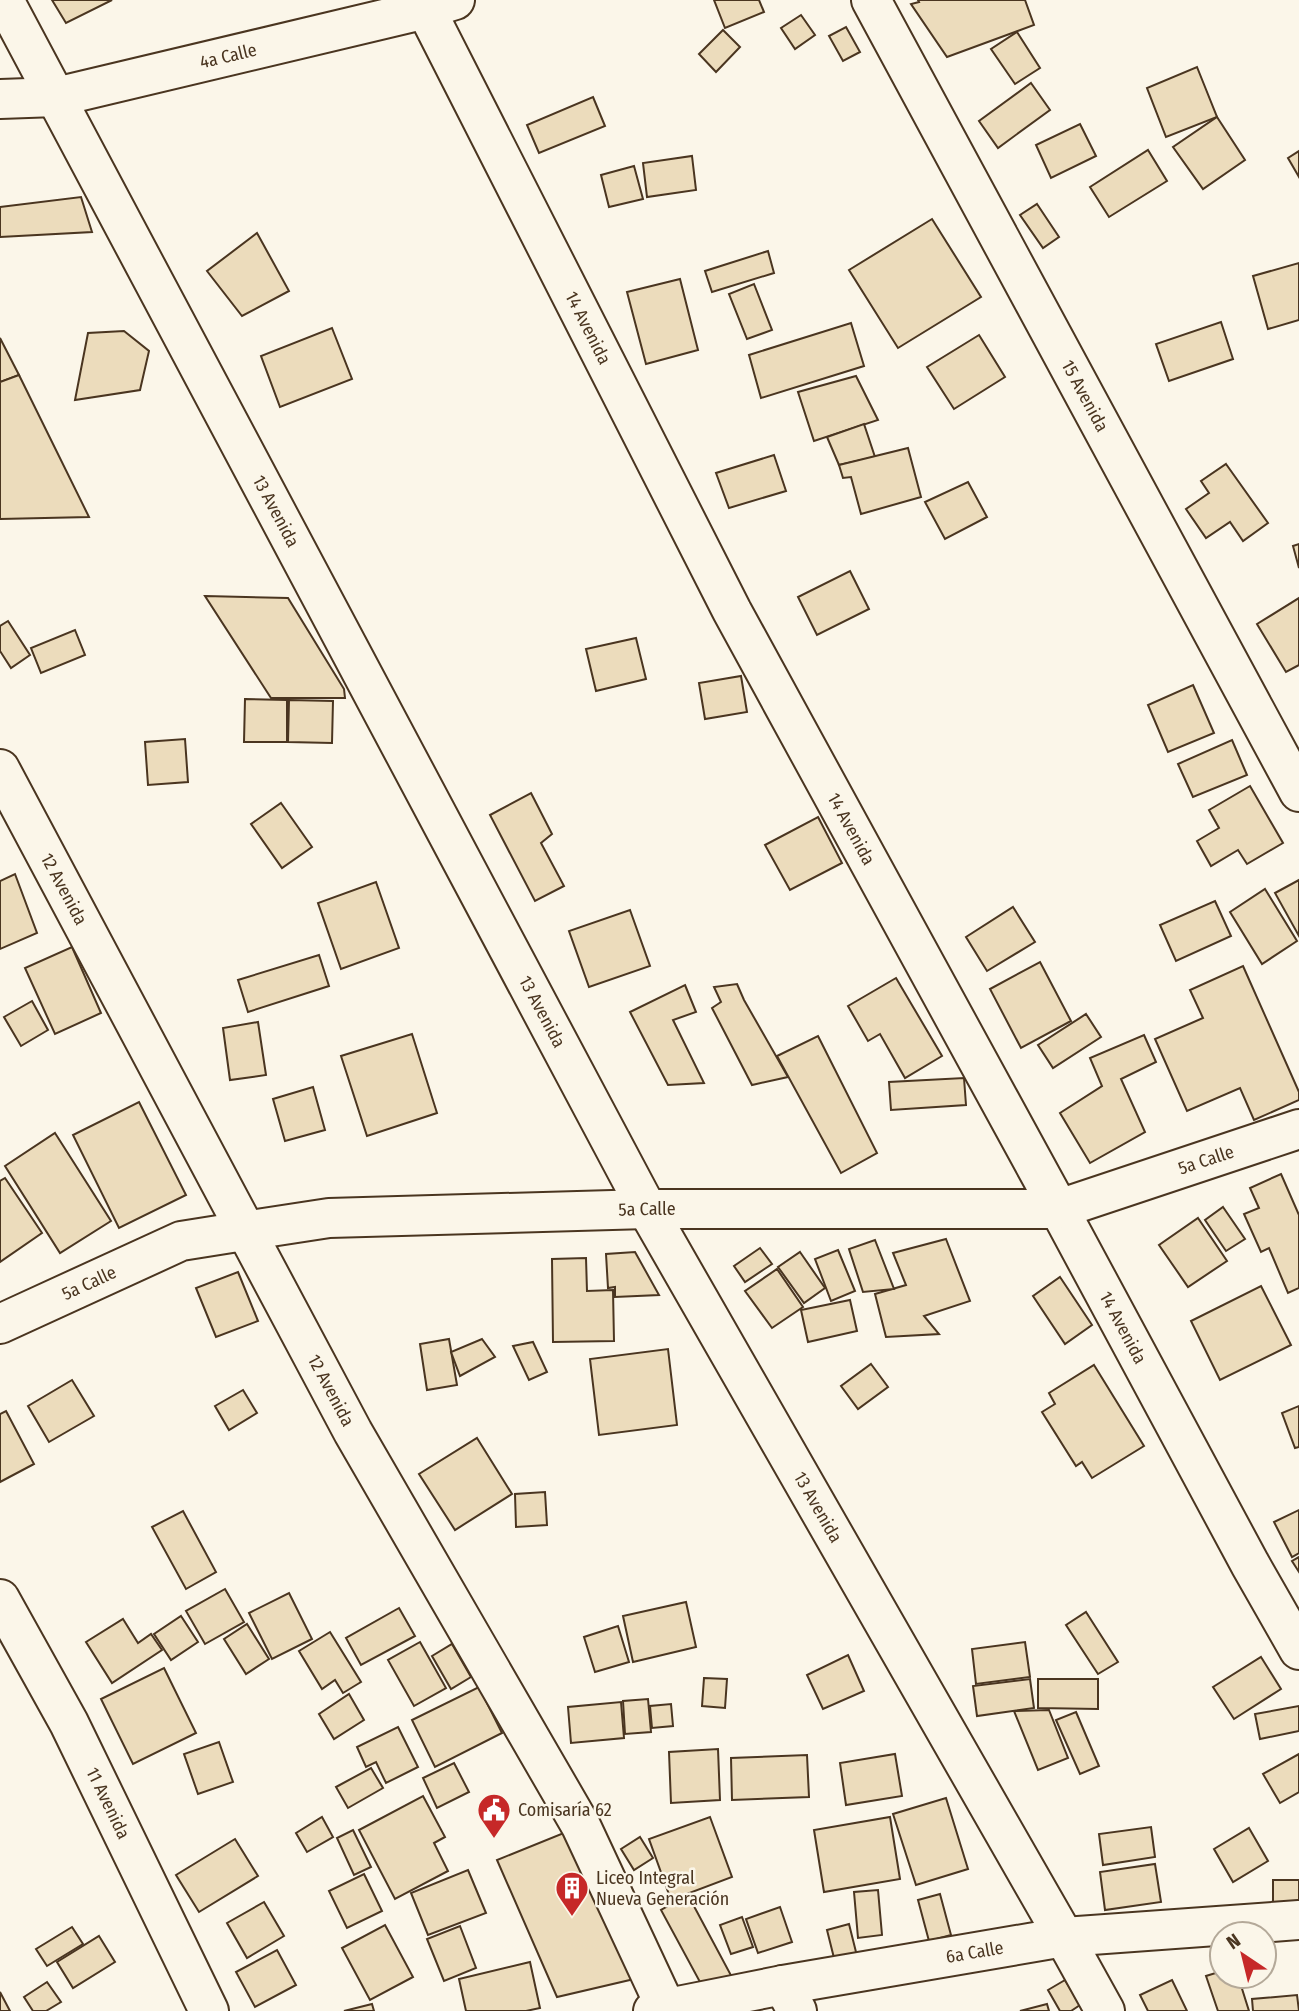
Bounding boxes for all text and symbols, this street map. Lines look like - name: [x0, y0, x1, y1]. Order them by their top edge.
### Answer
- street label: 4a Calle: [198, 39, 259, 73]
- street label: 14 Avenida: [560, 288, 616, 368]
- street label: 15 Avenida: [1057, 356, 1113, 436]
- street label: 13 Avenida: [248, 471, 304, 551]
- street label: 14 Avenida: [823, 789, 880, 869]
- street label: 12 Avenida: [36, 849, 92, 929]
- street label: 13 Avenida: [514, 972, 570, 1052]
- street label: 5a Calle: [1175, 1140, 1237, 1179]
- street label: 5a Calle: [618, 1198, 676, 1221]
- street label: 5a Calle: [58, 1261, 120, 1305]
- street label: 14 Avenida: [1095, 1288, 1151, 1368]
- street label: 12 Avenida: [303, 1351, 359, 1430]
- street label: 13 Avenida: [789, 1468, 847, 1547]
- street label: 11 Avenida: [81, 1764, 135, 1843]
- public building icon: Comisaría 62: [475, 1791, 513, 1840]
- place label: Comisaría 62: [518, 1799, 612, 1821]
- place label: Liceo Integral Nueva Generación: [596, 1867, 729, 1910]
- building icon: Liceo Integral Nueva Generación: [553, 1869, 591, 1918]
- north arrow: [1208, 1920, 1278, 1990]
- text: N: [1222, 1929, 1245, 1954]
- street label: 6a Calle: [944, 1937, 1005, 1968]

